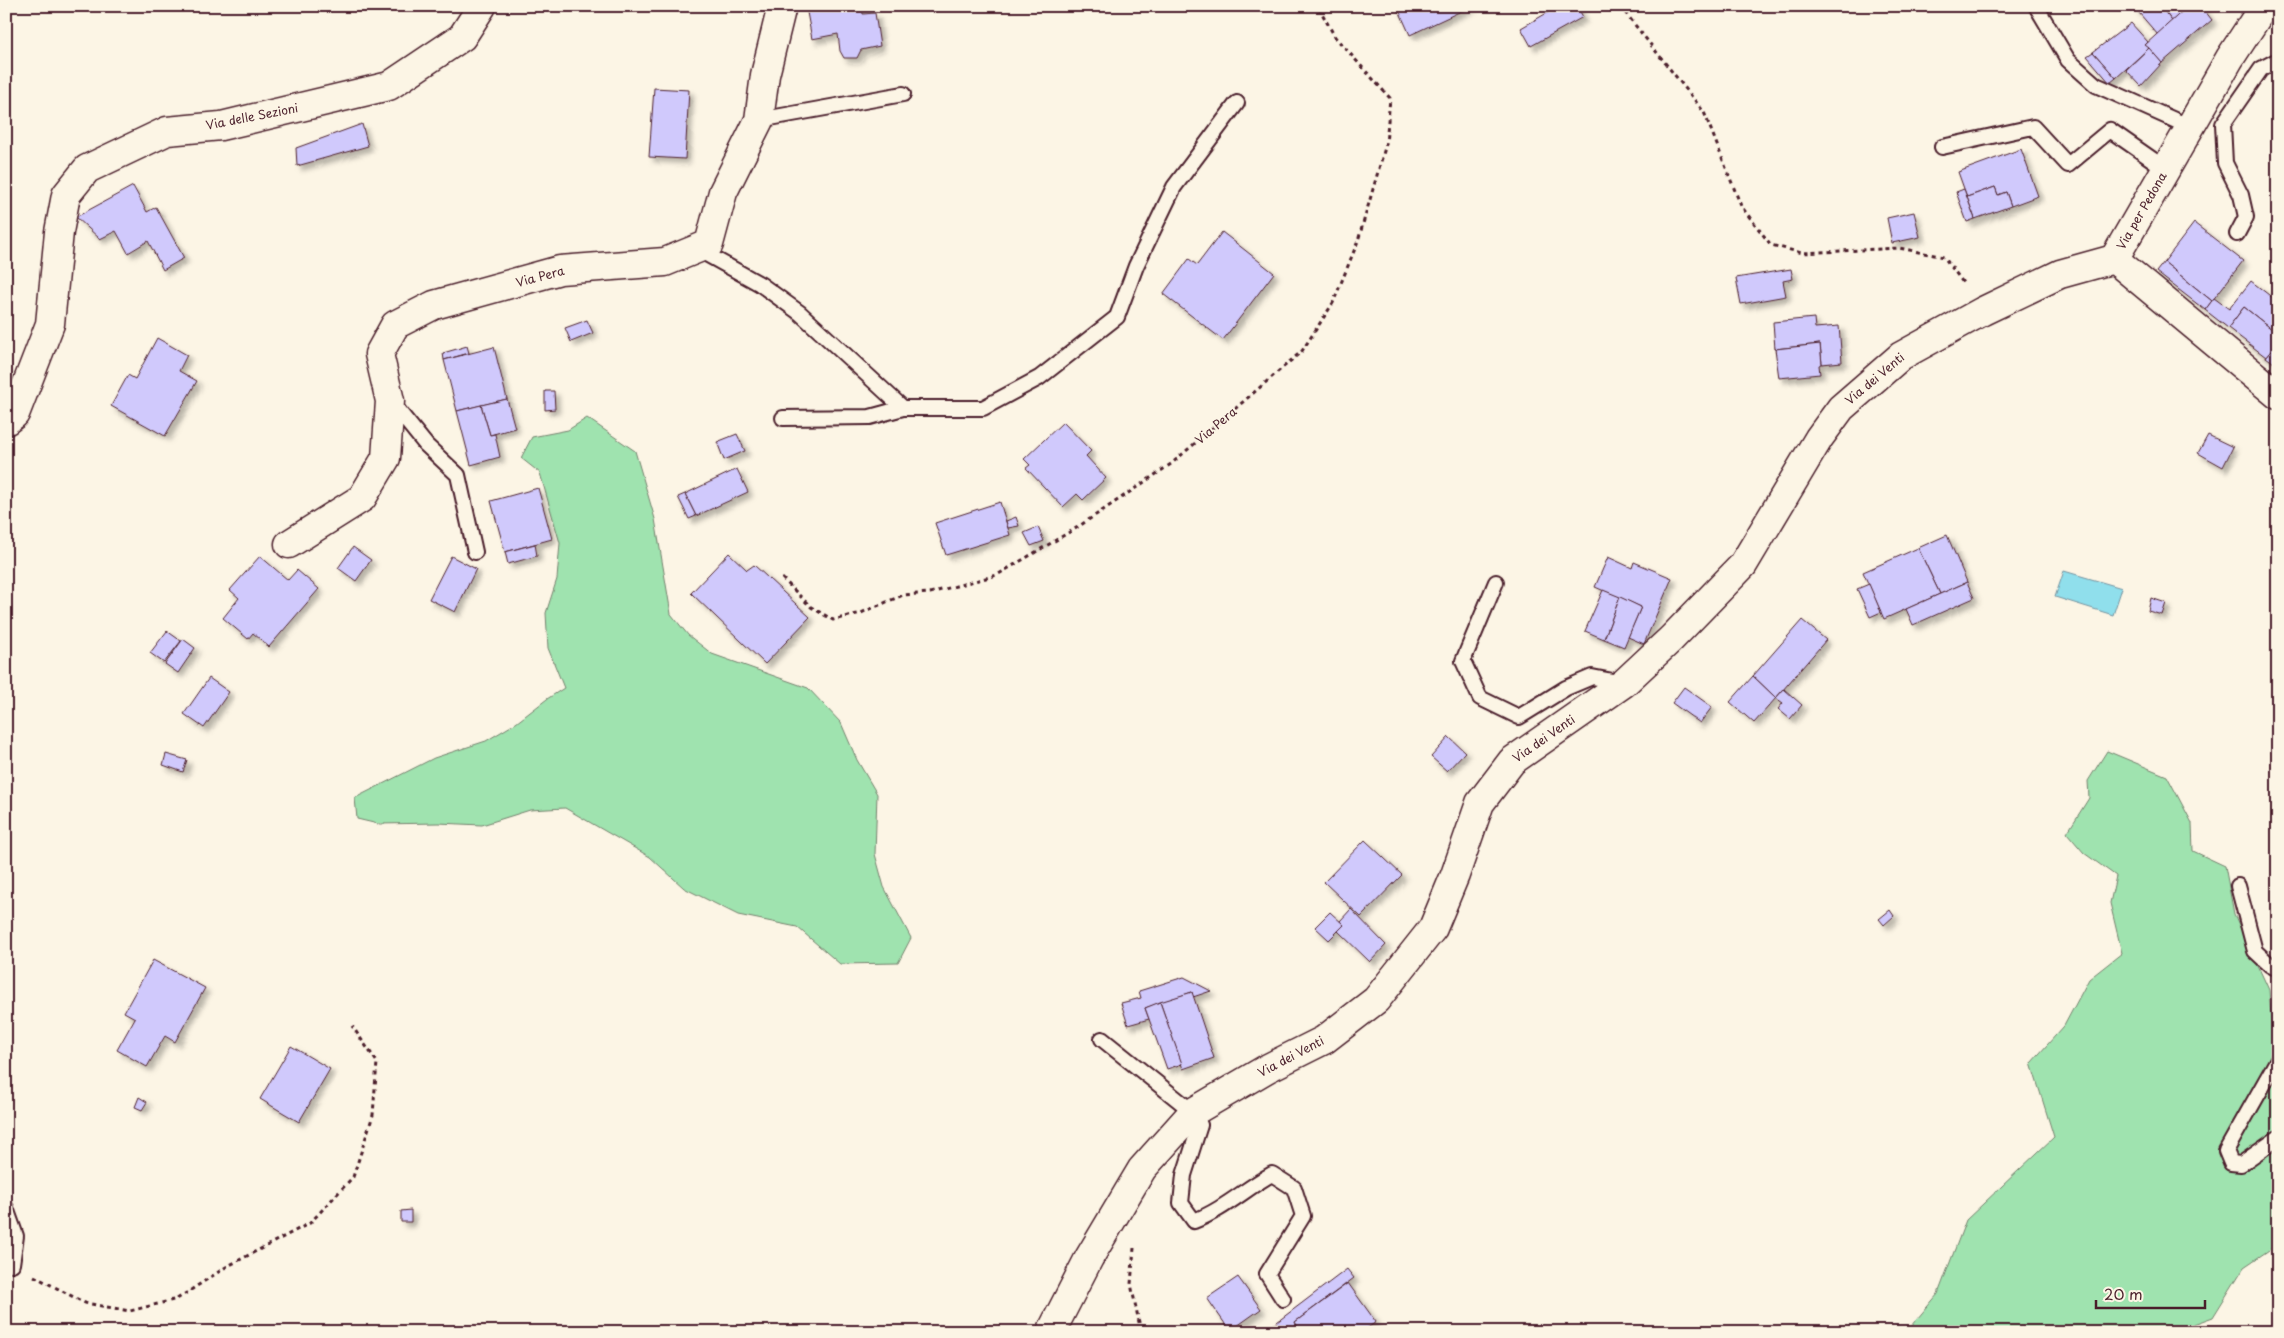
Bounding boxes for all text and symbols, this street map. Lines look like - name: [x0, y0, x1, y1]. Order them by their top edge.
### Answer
- street label: Via delle Sezioni: [204, 98, 300, 134]
- street label: Via per Pedona: [2112, 168, 2171, 253]
- street label: Via Pera: [514, 261, 567, 291]
- street label: Via dei Venti: [1841, 348, 1908, 408]
- street label: Via Pera: [1191, 402, 1241, 448]
- street label: Via dei Venti: [1509, 710, 1578, 766]
- street label: Via dei Venti: [1254, 1031, 1327, 1081]
- scale bar: [2096, 1278, 2205, 1310]
- text: 20 m: [2104, 1282, 2143, 1305]

